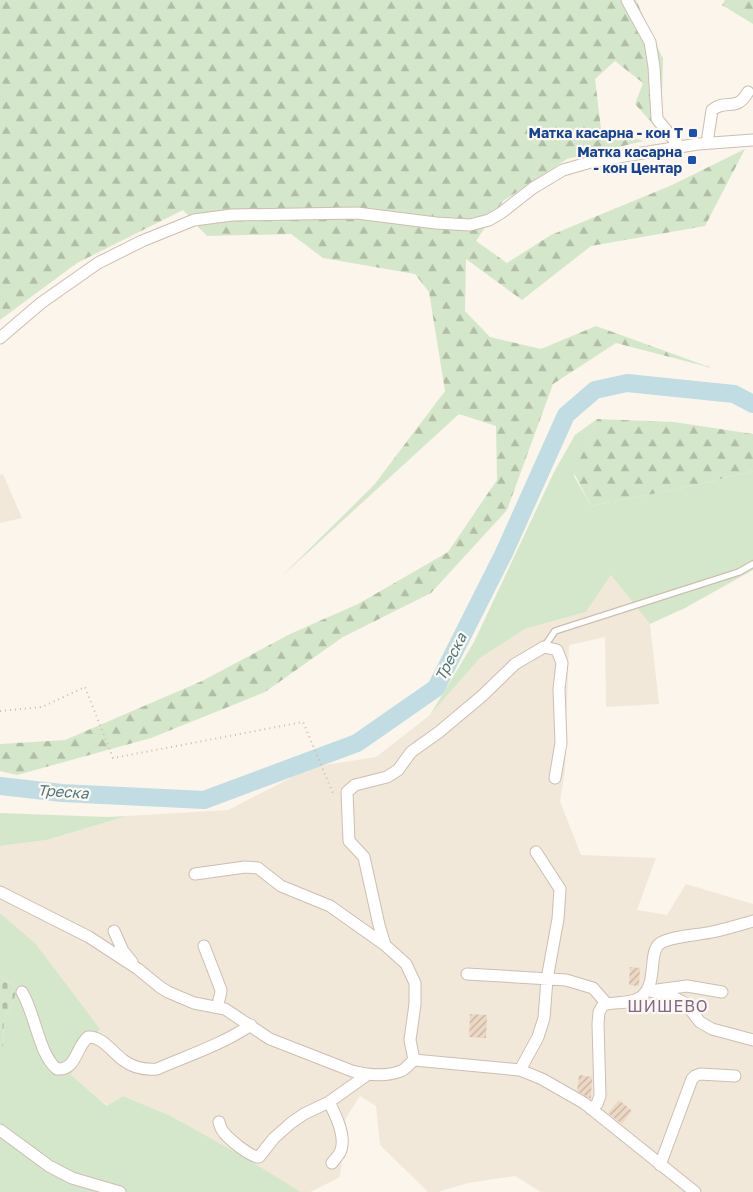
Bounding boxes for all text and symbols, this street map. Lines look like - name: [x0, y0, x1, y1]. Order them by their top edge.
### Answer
- place label: Матка касарна - кон Т: [528, 124, 683, 141]
- marker: Матка касарна - кон Т: [687, 127, 699, 139]
- place label: Матка касарна - кон Центар: [577, 143, 682, 176]
- marker: Матка касарна - кон Центар: [686, 154, 698, 166]
- water label: Треска: [431, 629, 470, 683]
- water label: Треска: [37, 780, 90, 802]
- district label: ШИШЕВО: [627, 996, 709, 1016]

